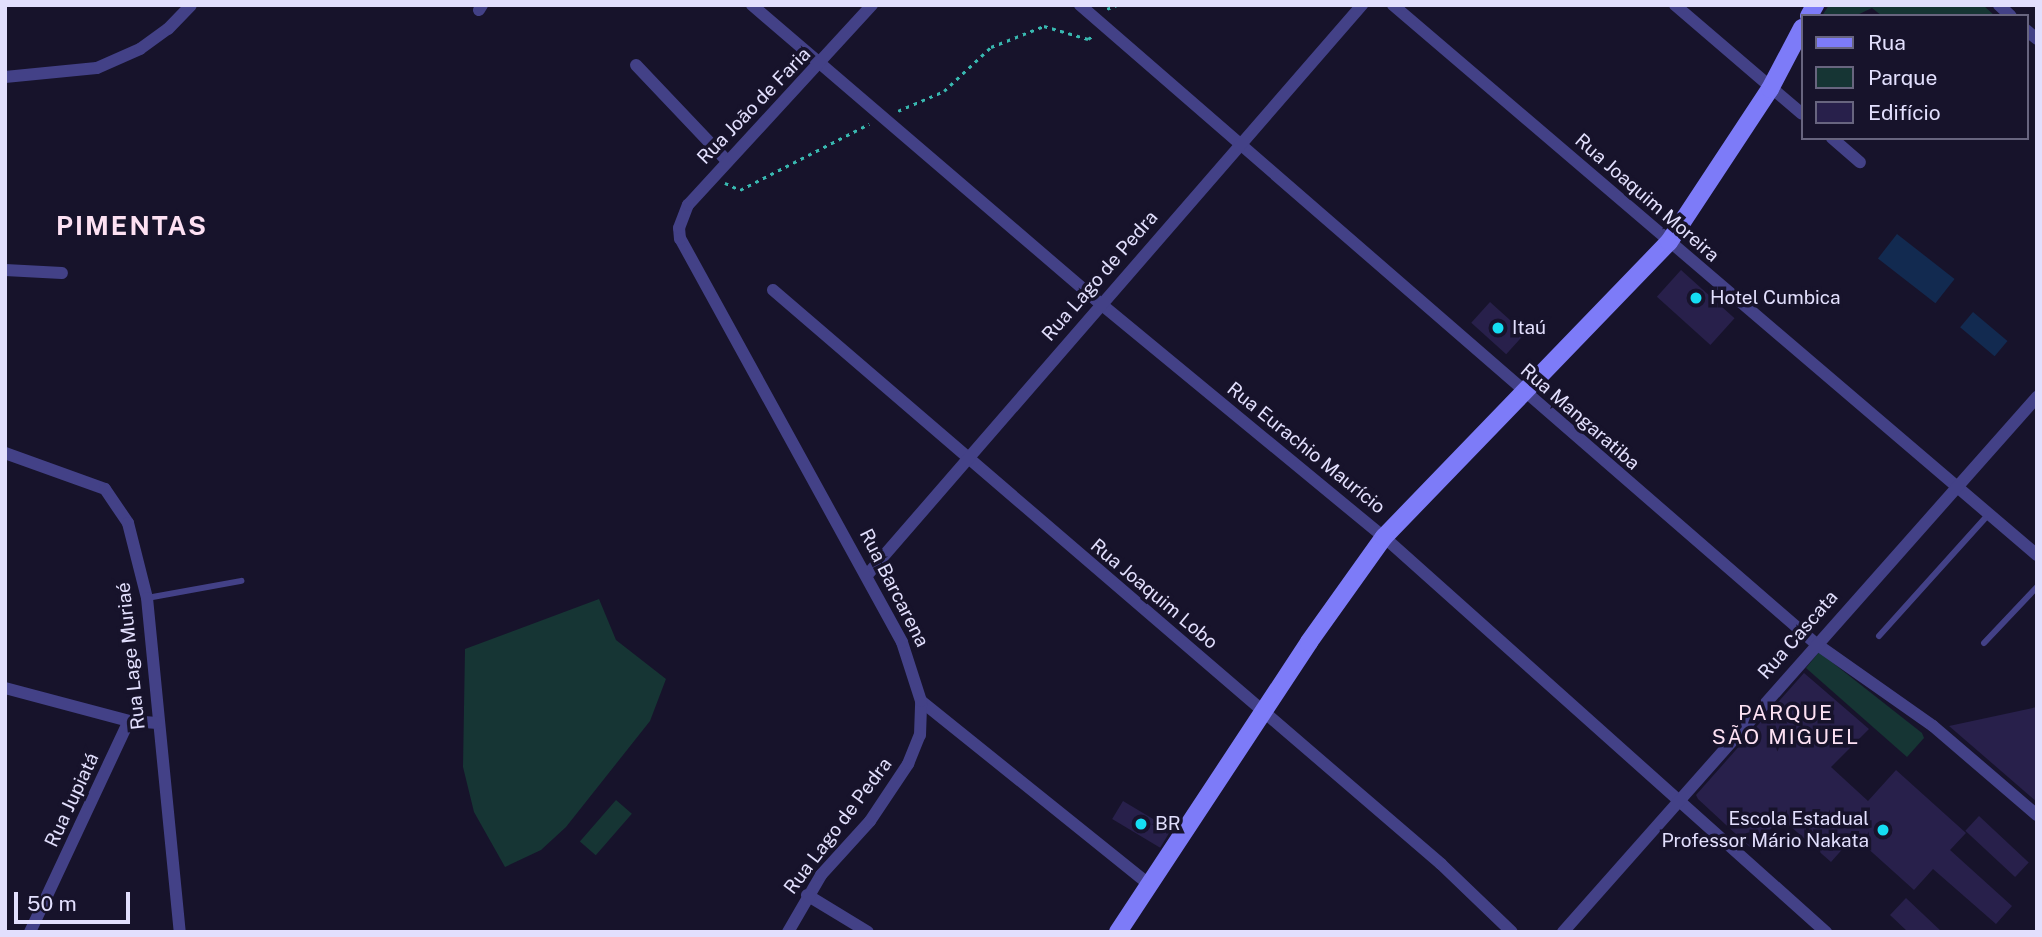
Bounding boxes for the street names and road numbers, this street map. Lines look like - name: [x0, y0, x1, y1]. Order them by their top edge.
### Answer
- street label: Rua João de Faria: [692, 43, 816, 169]
- street label: Rua Joaquim Moreira: [1570, 129, 1724, 267]
- street label: Rua Lago de Pedra: [1037, 206, 1163, 346]
- street label: Rua Mangaratiba: [1516, 359, 1644, 475]
- street label: Rua Eurachio Maurício: [1222, 377, 1390, 519]
- street label: Rua Barcarena: [854, 525, 934, 651]
- street label: Rua Joaquim Lobo: [1086, 534, 1222, 654]
- street label: Rua Lage Muriaé: [112, 581, 150, 731]
- street label: Rua Cascata: [1753, 586, 1843, 684]
- street label: Rua Jupiatá: [40, 749, 104, 851]
- street label: Rua Lago de Pedra: [779, 753, 897, 899]

